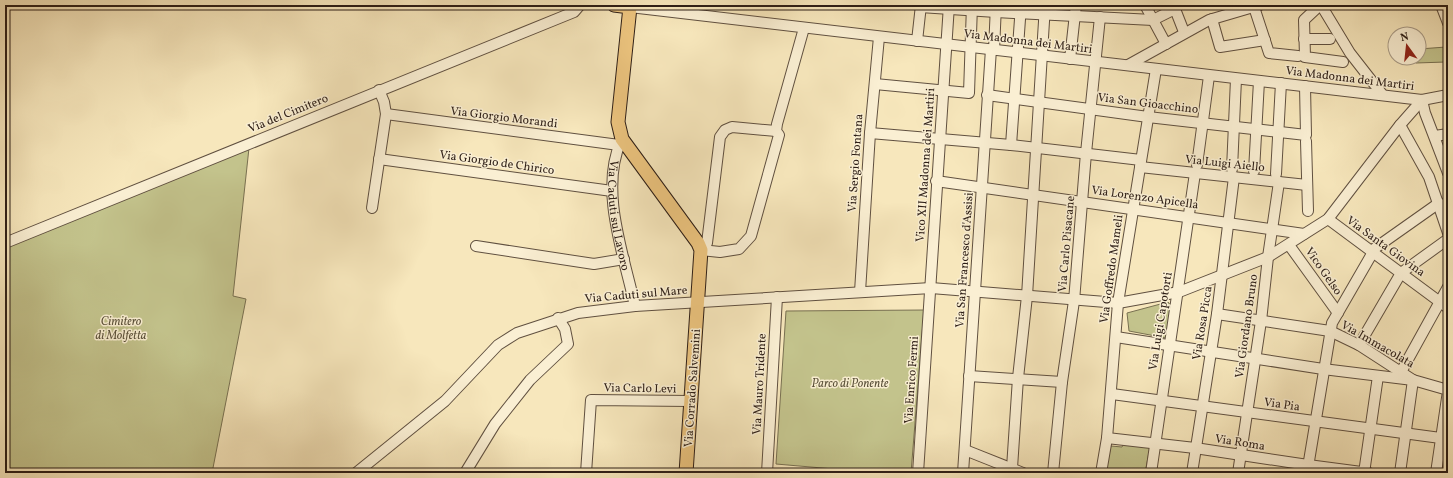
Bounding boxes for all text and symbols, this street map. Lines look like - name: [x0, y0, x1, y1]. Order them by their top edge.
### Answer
- street label: Via Madonna dei Martiri: [963, 26, 1094, 58]
- north arrow: [1387, 26, 1427, 66]
- text: N: [1399, 30, 1411, 46]
- street label: Via Madonna dei Martiri: [1285, 63, 1416, 95]
- street label: Vico XII Madonna dei Martiri: [913, 87, 939, 243]
- street label: Via San Gioacchino: [1097, 90, 1199, 118]
- street label: Via del Cimitero: [246, 91, 331, 137]
- street label: Via Giorgio Morandi: [449, 103, 559, 133]
- street label: Via Sergio Fontana: [845, 113, 867, 213]
- street label: Via Giorgio de Chirico: [438, 147, 555, 179]
- street label: Via Luigi Aiello: [1184, 152, 1266, 176]
- street label: Via Caduti sul Lavoro: [603, 159, 633, 273]
- street label: Via Lorenzo Apicella: [1090, 183, 1200, 213]
- street label: Via San Francesco d'Assisi: [952, 191, 978, 328]
- street label: Via Carlo Pisacane: [1055, 195, 1079, 293]
- street label: Via Goffredo Mameli: [1096, 213, 1128, 325]
- street label: Via Santa Giovina: [1343, 213, 1428, 281]
- street label: Vico Gelso: [1301, 244, 1345, 299]
- street label: Via Luigi Capotorti: [1145, 271, 1177, 371]
- street label: Via Giordano Bruno: [1232, 273, 1262, 379]
- street label: Via Caduti sul Mare: [584, 283, 688, 307]
- street label: Via Rosa Picca: [1189, 285, 1217, 361]
- park label: Cimitero di Molfetta: [95, 314, 147, 344]
- street label: Via Immacolata: [1338, 317, 1417, 372]
- street label: Via Corrado Salvemini: [681, 328, 705, 448]
- street label: Via Mauro Tridente: [749, 333, 771, 435]
- street label: Via Enrico Fermi: [901, 335, 923, 424]
- park label: Parco di Ponente: [812, 376, 889, 392]
- street label: Via Carlo Levi: [603, 380, 677, 398]
- street label: Via Pia: [1263, 395, 1301, 415]
- street label: Via Roma: [1214, 431, 1266, 455]

